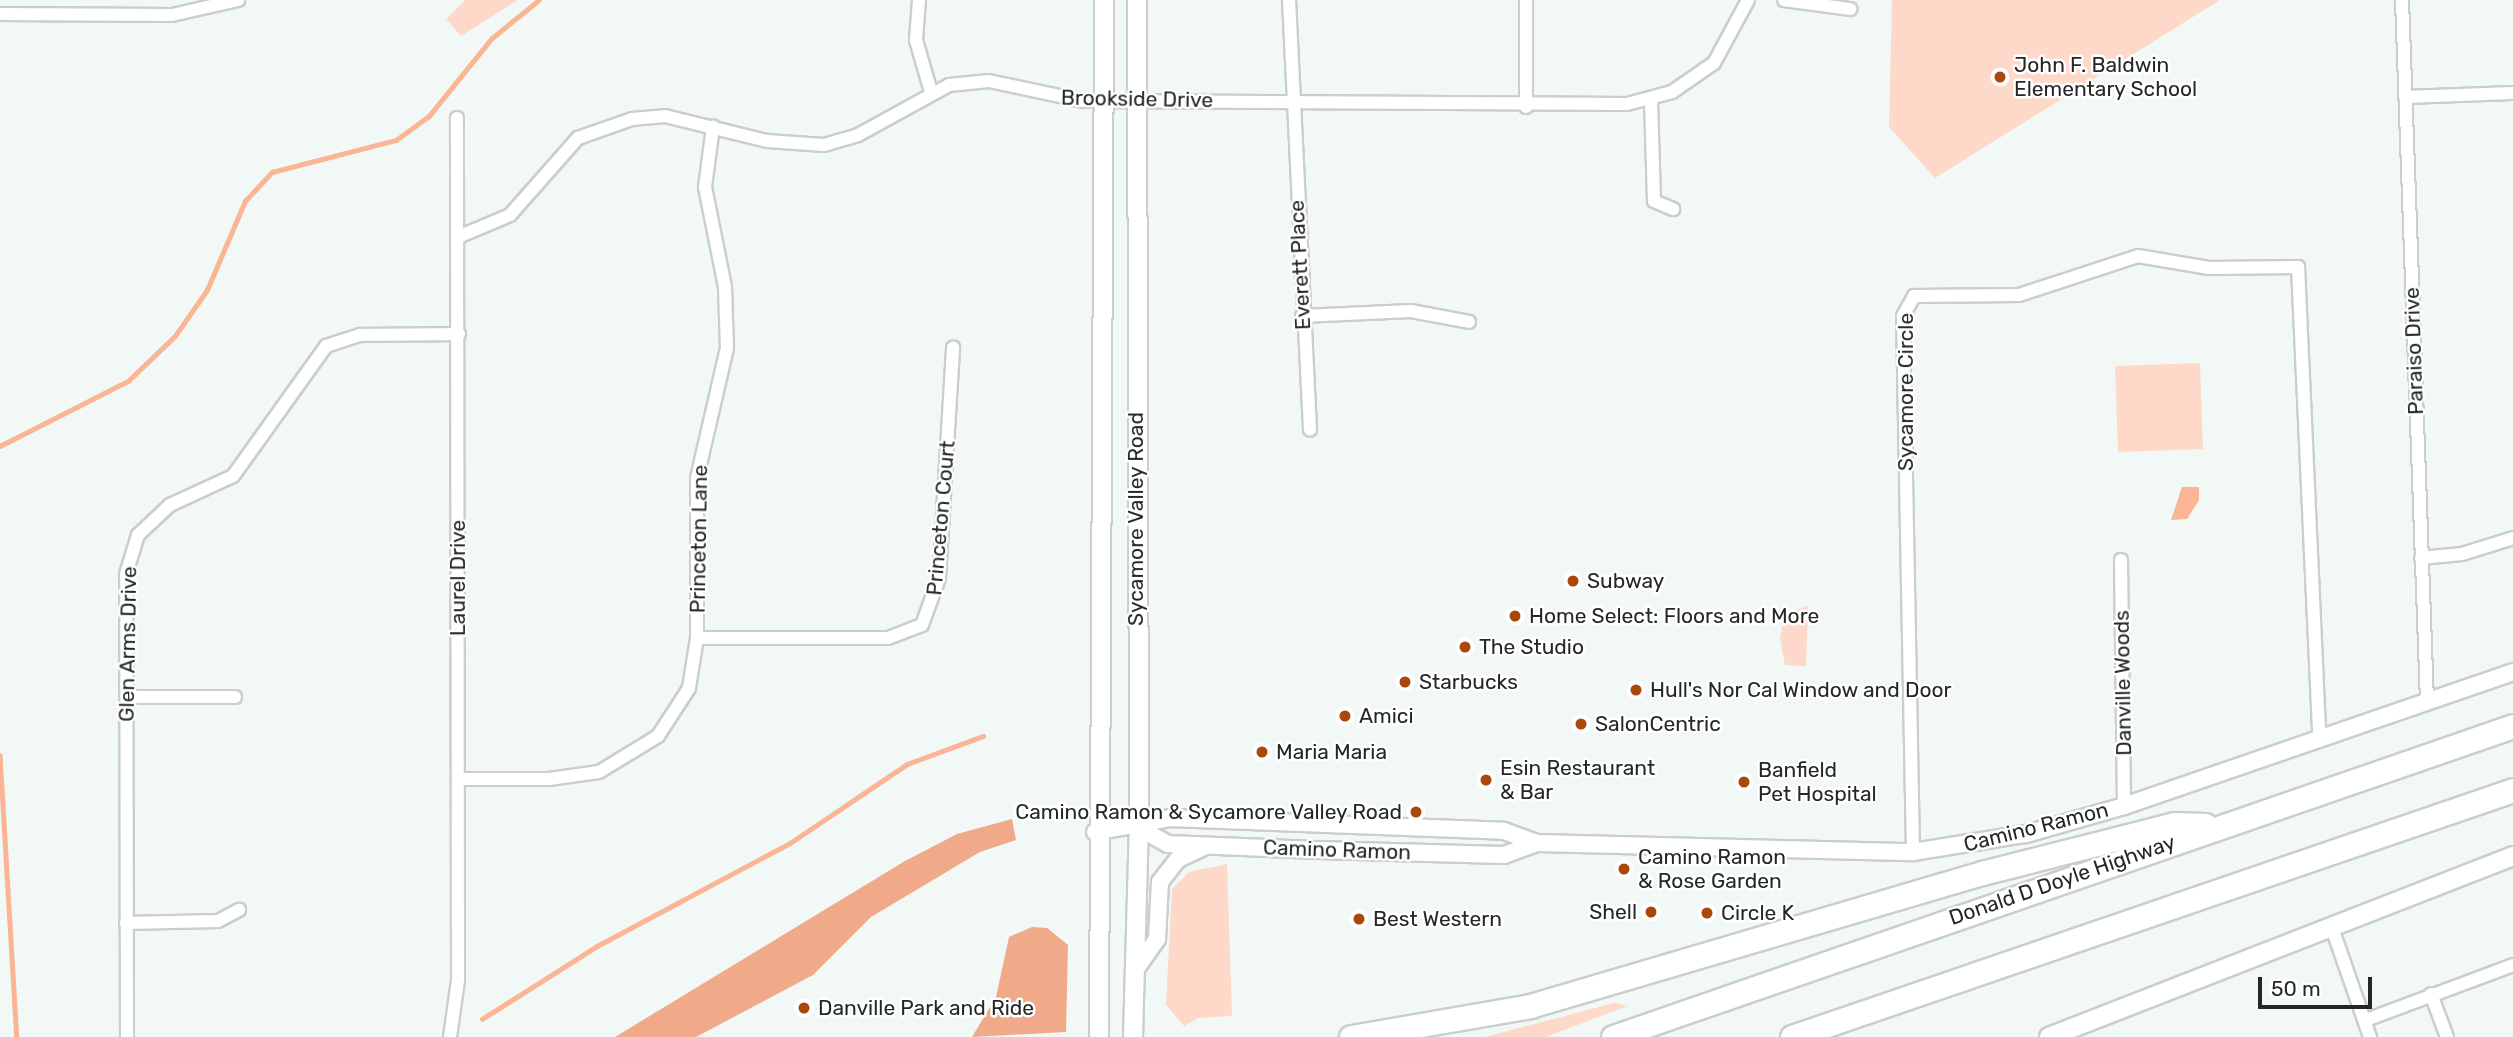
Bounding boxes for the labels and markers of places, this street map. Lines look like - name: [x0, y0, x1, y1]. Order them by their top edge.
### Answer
- place label: John F. Baldwin Elementary School: [2014, 52, 2198, 102]
- marker: John F. Baldwin Elementary School: [1992, 69, 2008, 85]
- place label: Subway: [1587, 568, 1664, 594]
- marker: Subway: [1565, 573, 1581, 589]
- place label: Home Select: Floors and More: [1529, 603, 1819, 629]
- marker: Home Select: Floors and More: [1507, 608, 1523, 624]
- place label: The Studio: [1479, 634, 1584, 660]
- marker: The Studio: [1457, 639, 1473, 655]
- place label: Starbucks: [1419, 669, 1518, 695]
- marker: Starbucks: [1397, 674, 1413, 690]
- place label: Hull's Nor Cal Window and Door: [1650, 677, 1953, 703]
- marker: Hull's Nor Cal Window and Door: [1628, 682, 1644, 698]
- place label: Amici: [1359, 703, 1413, 729]
- marker: Amici: [1337, 708, 1353, 724]
- place label: SalonCentric: [1595, 711, 1721, 737]
- marker: SalonCentric: [1573, 716, 1589, 732]
- place label: Maria Maria: [1276, 739, 1387, 765]
- marker: Maria Maria: [1254, 744, 1270, 760]
- place label: Esin Restaurant & Bar: [1500, 755, 1655, 805]
- place label: Banfield Pet Hospital: [1758, 757, 1877, 807]
- marker: Esin Restaurant & Bar: [1478, 772, 1494, 788]
- marker: Banfield Pet Hospital: [1736, 774, 1752, 790]
- place label: Camino Ramon & Sycamore Valley Road: [1014, 799, 1402, 825]
- marker: Camino Ramon & Sycamore Valley Road: [1408, 804, 1424, 820]
- place label: Camino Ramon & Rose Garden: [1638, 844, 1786, 894]
- marker: Camino Ramon & Rose Garden: [1616, 861, 1632, 877]
- place label: Shell: [1589, 899, 1637, 925]
- place label: Circle K: [1721, 900, 1794, 926]
- marker: Shell: [1643, 904, 1659, 920]
- marker: Circle K: [1699, 905, 1715, 921]
- place label: Best Western: [1373, 906, 1502, 932]
- marker: Best Western: [1351, 911, 1367, 927]
- place label: Danville Park and Ride: [818, 995, 1034, 1021]
- marker: Danville Park and Ride: [796, 1000, 812, 1016]

